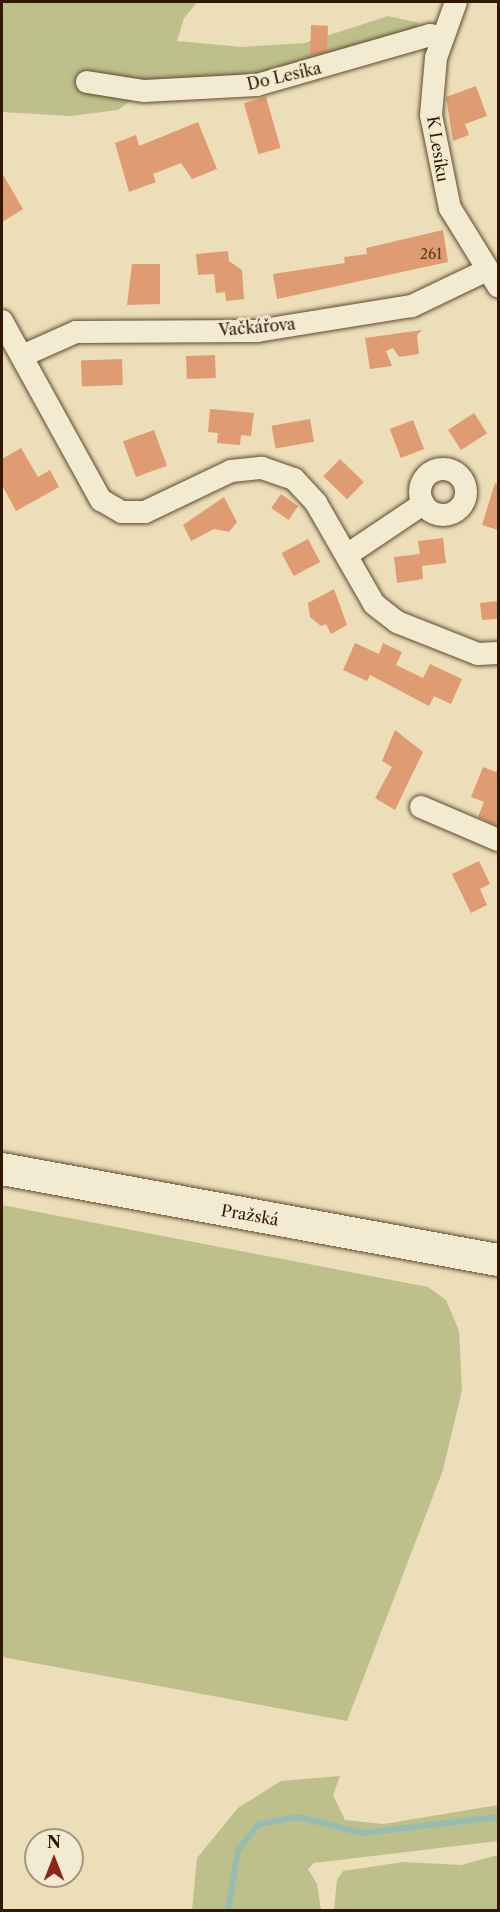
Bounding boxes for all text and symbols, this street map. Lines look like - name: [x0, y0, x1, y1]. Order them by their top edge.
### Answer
- street label: Do Lesíka: [245, 58, 323, 94]
- street label: K Lesíku: [423, 114, 453, 184]
- house number: 261: [420, 246, 442, 262]
- street label: Vačkářova: [218, 314, 296, 340]
- street label: Pražská: [220, 1200, 280, 1230]
- north arrow: [24, 1828, 84, 1888]
- text: N: [47, 1832, 61, 1852]

